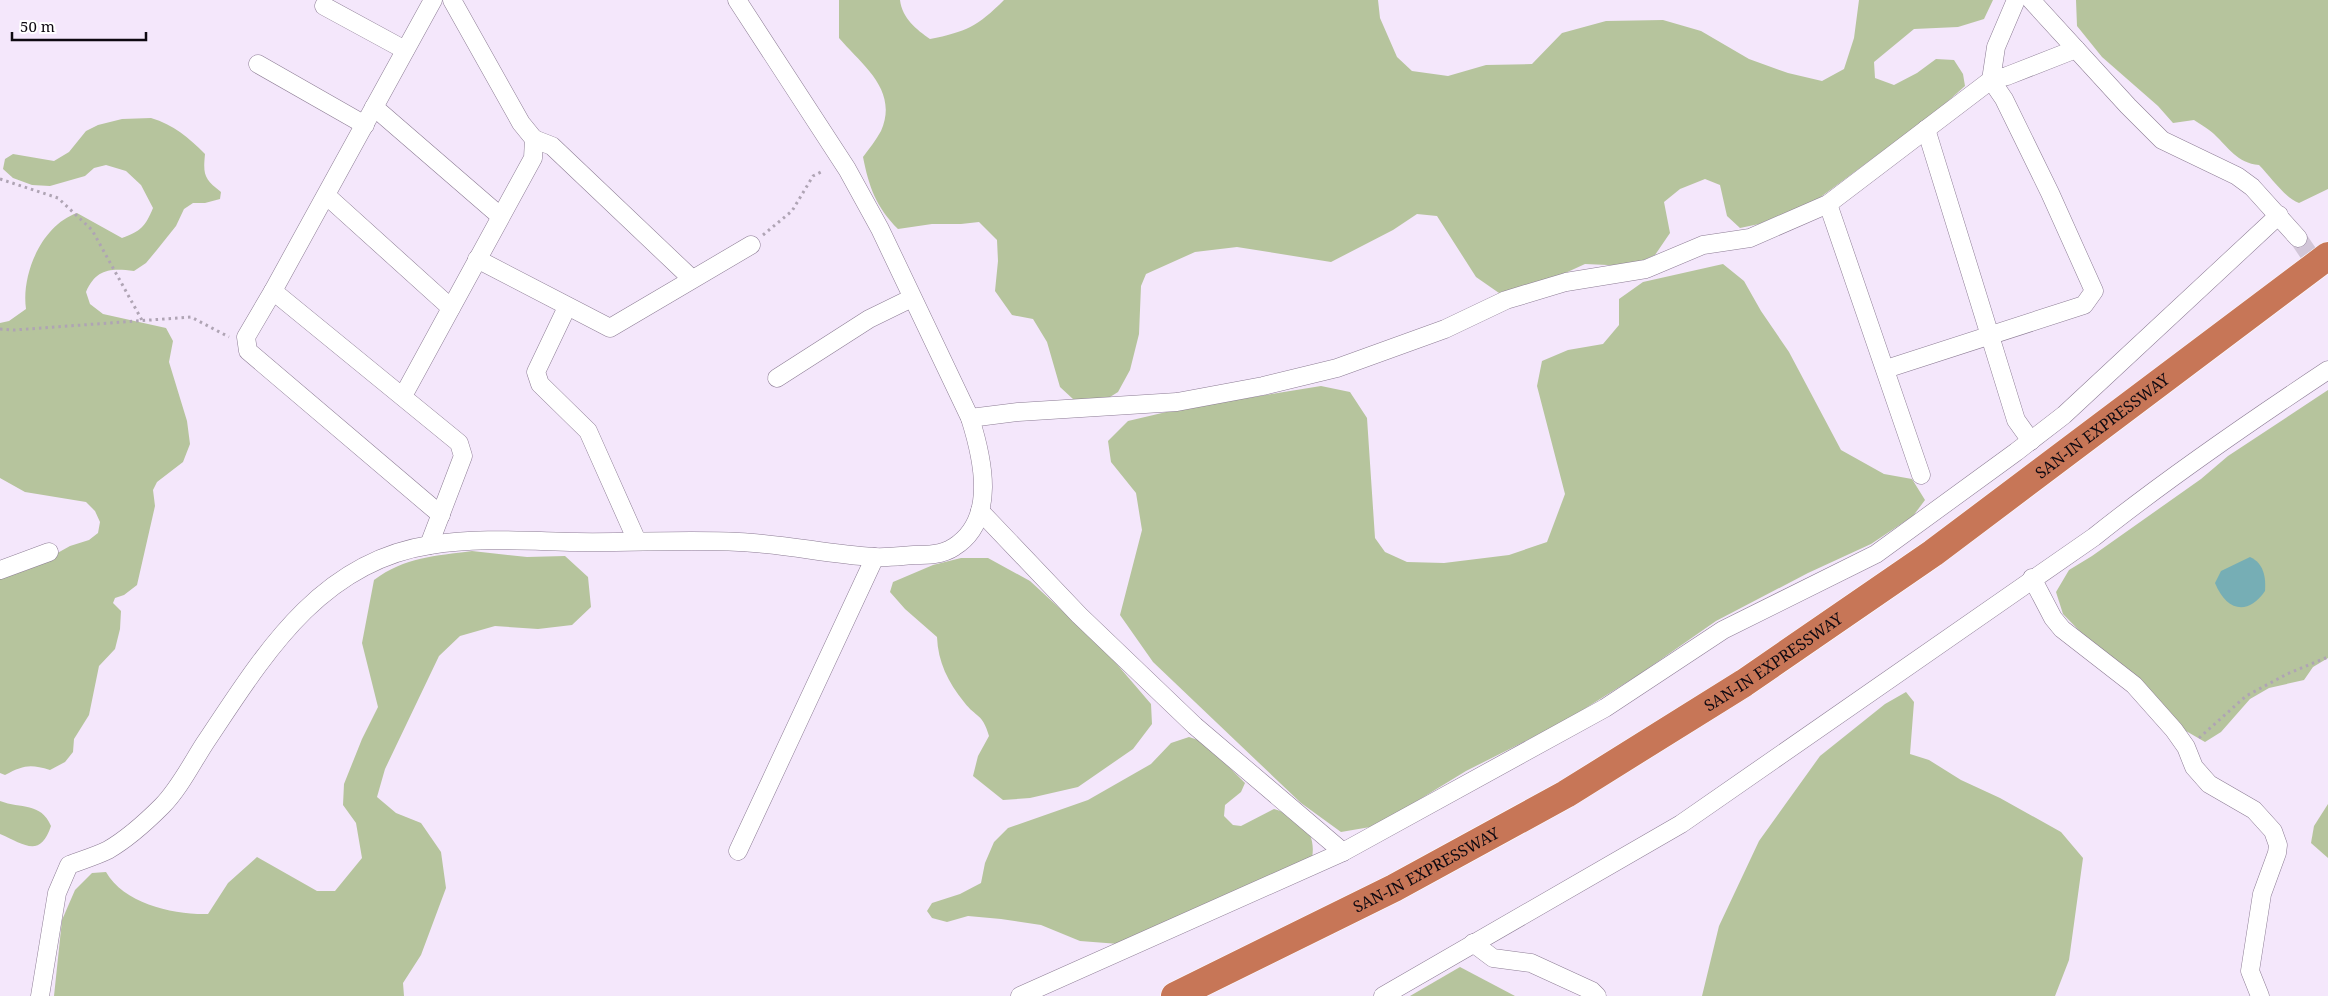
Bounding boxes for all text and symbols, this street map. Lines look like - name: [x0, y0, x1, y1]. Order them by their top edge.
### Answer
- scale bar: [12, 10, 146, 42]
- text: 50 m: [20, 16, 55, 36]
- street label: SAN-IN EXPRESSWAY: [2031, 368, 2175, 484]
- street label: SAN-IN EXPRESSWAY: [1700, 607, 1848, 716]
- street label: SAN-IN EXPRESSWAY: [1349, 821, 1504, 918]

